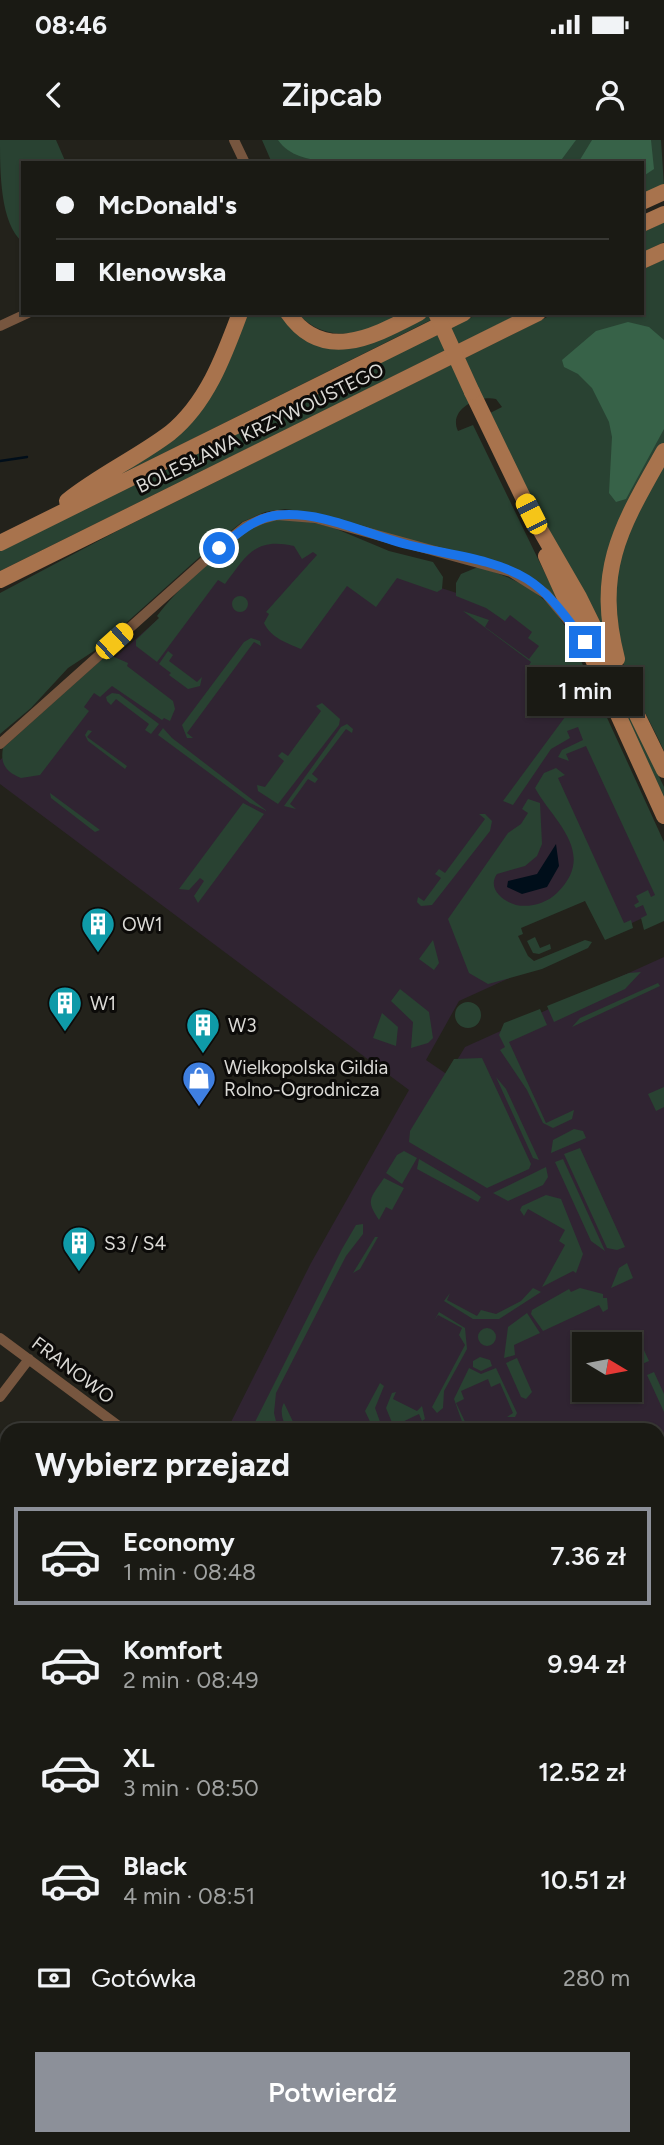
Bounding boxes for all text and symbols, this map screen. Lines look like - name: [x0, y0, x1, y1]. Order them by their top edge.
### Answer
- text: 08:46: [35, 9, 107, 41]
- icon: back: [35, 76, 73, 114]
- text: Zipcab: [282, 76, 382, 114]
- icon: person: [591, 76, 629, 114]
- text: McDonald's: [98, 189, 237, 221]
- text: Klenowska: [98, 256, 226, 288]
- street label: BOLESŁAWA KRZYWOUSTEGO: [132, 358, 388, 498]
- car: [513, 491, 550, 537]
- route start: [203, 532, 235, 564]
- car: [92, 619, 137, 663]
- route end: [569, 626, 601, 658]
- callout: 1 min: [527, 666, 643, 716]
- text: 1 min: [558, 677, 612, 705]
- building icon: OW1: [79, 905, 117, 954]
- place label: OW1: [122, 913, 163, 936]
- building icon: W1: [46, 984, 84, 1033]
- place label: W1: [90, 992, 116, 1015]
- building icon: W3: [184, 1006, 222, 1055]
- place label: W3: [228, 1014, 257, 1037]
- place label: Wielkopolska Gildia Rolno-Ogrodnicza: [224, 1056, 388, 1101]
- shop icon: Wielkopolska Gildia Rolno-Ogrodnicza: [180, 1059, 218, 1108]
- building icon: S3 / S4: [60, 1224, 98, 1273]
- place label: S3 / S4: [104, 1232, 166, 1255]
- street label: FRANOWO: [27, 1332, 119, 1408]
- north arrow: [572, 1332, 642, 1402]
- map controls: [572, 1332, 642, 1402]
- text: Wybierz przejazd: [35, 1446, 290, 1484]
- icon: car: [39, 1525, 102, 1588]
- text: Economy: [123, 1526, 235, 1558]
- text: 7.36 zł: [550, 1540, 626, 1572]
- text: 1 min · 08:48: [123, 1558, 256, 1586]
- icon: car: [39, 1633, 102, 1696]
- text: Komfort: [123, 1634, 223, 1666]
- text: 9.94 zł: [548, 1648, 626, 1680]
- text: 2 min · 08:49: [123, 1666, 258, 1694]
- icon: car: [39, 1741, 102, 1804]
- text: XL: [123, 1742, 155, 1774]
- text: 12.52 zł: [538, 1756, 626, 1788]
- text: 3 min · 08:50: [123, 1774, 259, 1802]
- icon: car: [39, 1849, 102, 1912]
- text: Black: [123, 1850, 187, 1882]
- text: 10.51 zł: [540, 1864, 626, 1896]
- text: 4 min · 08:51: [123, 1882, 255, 1910]
- icon: cash: [35, 1959, 73, 1997]
- text: Gotówka: [91, 1962, 196, 1994]
- text: 280 m: [563, 1964, 630, 1992]
- button: Potwierdź: [35, 2052, 630, 2132]

